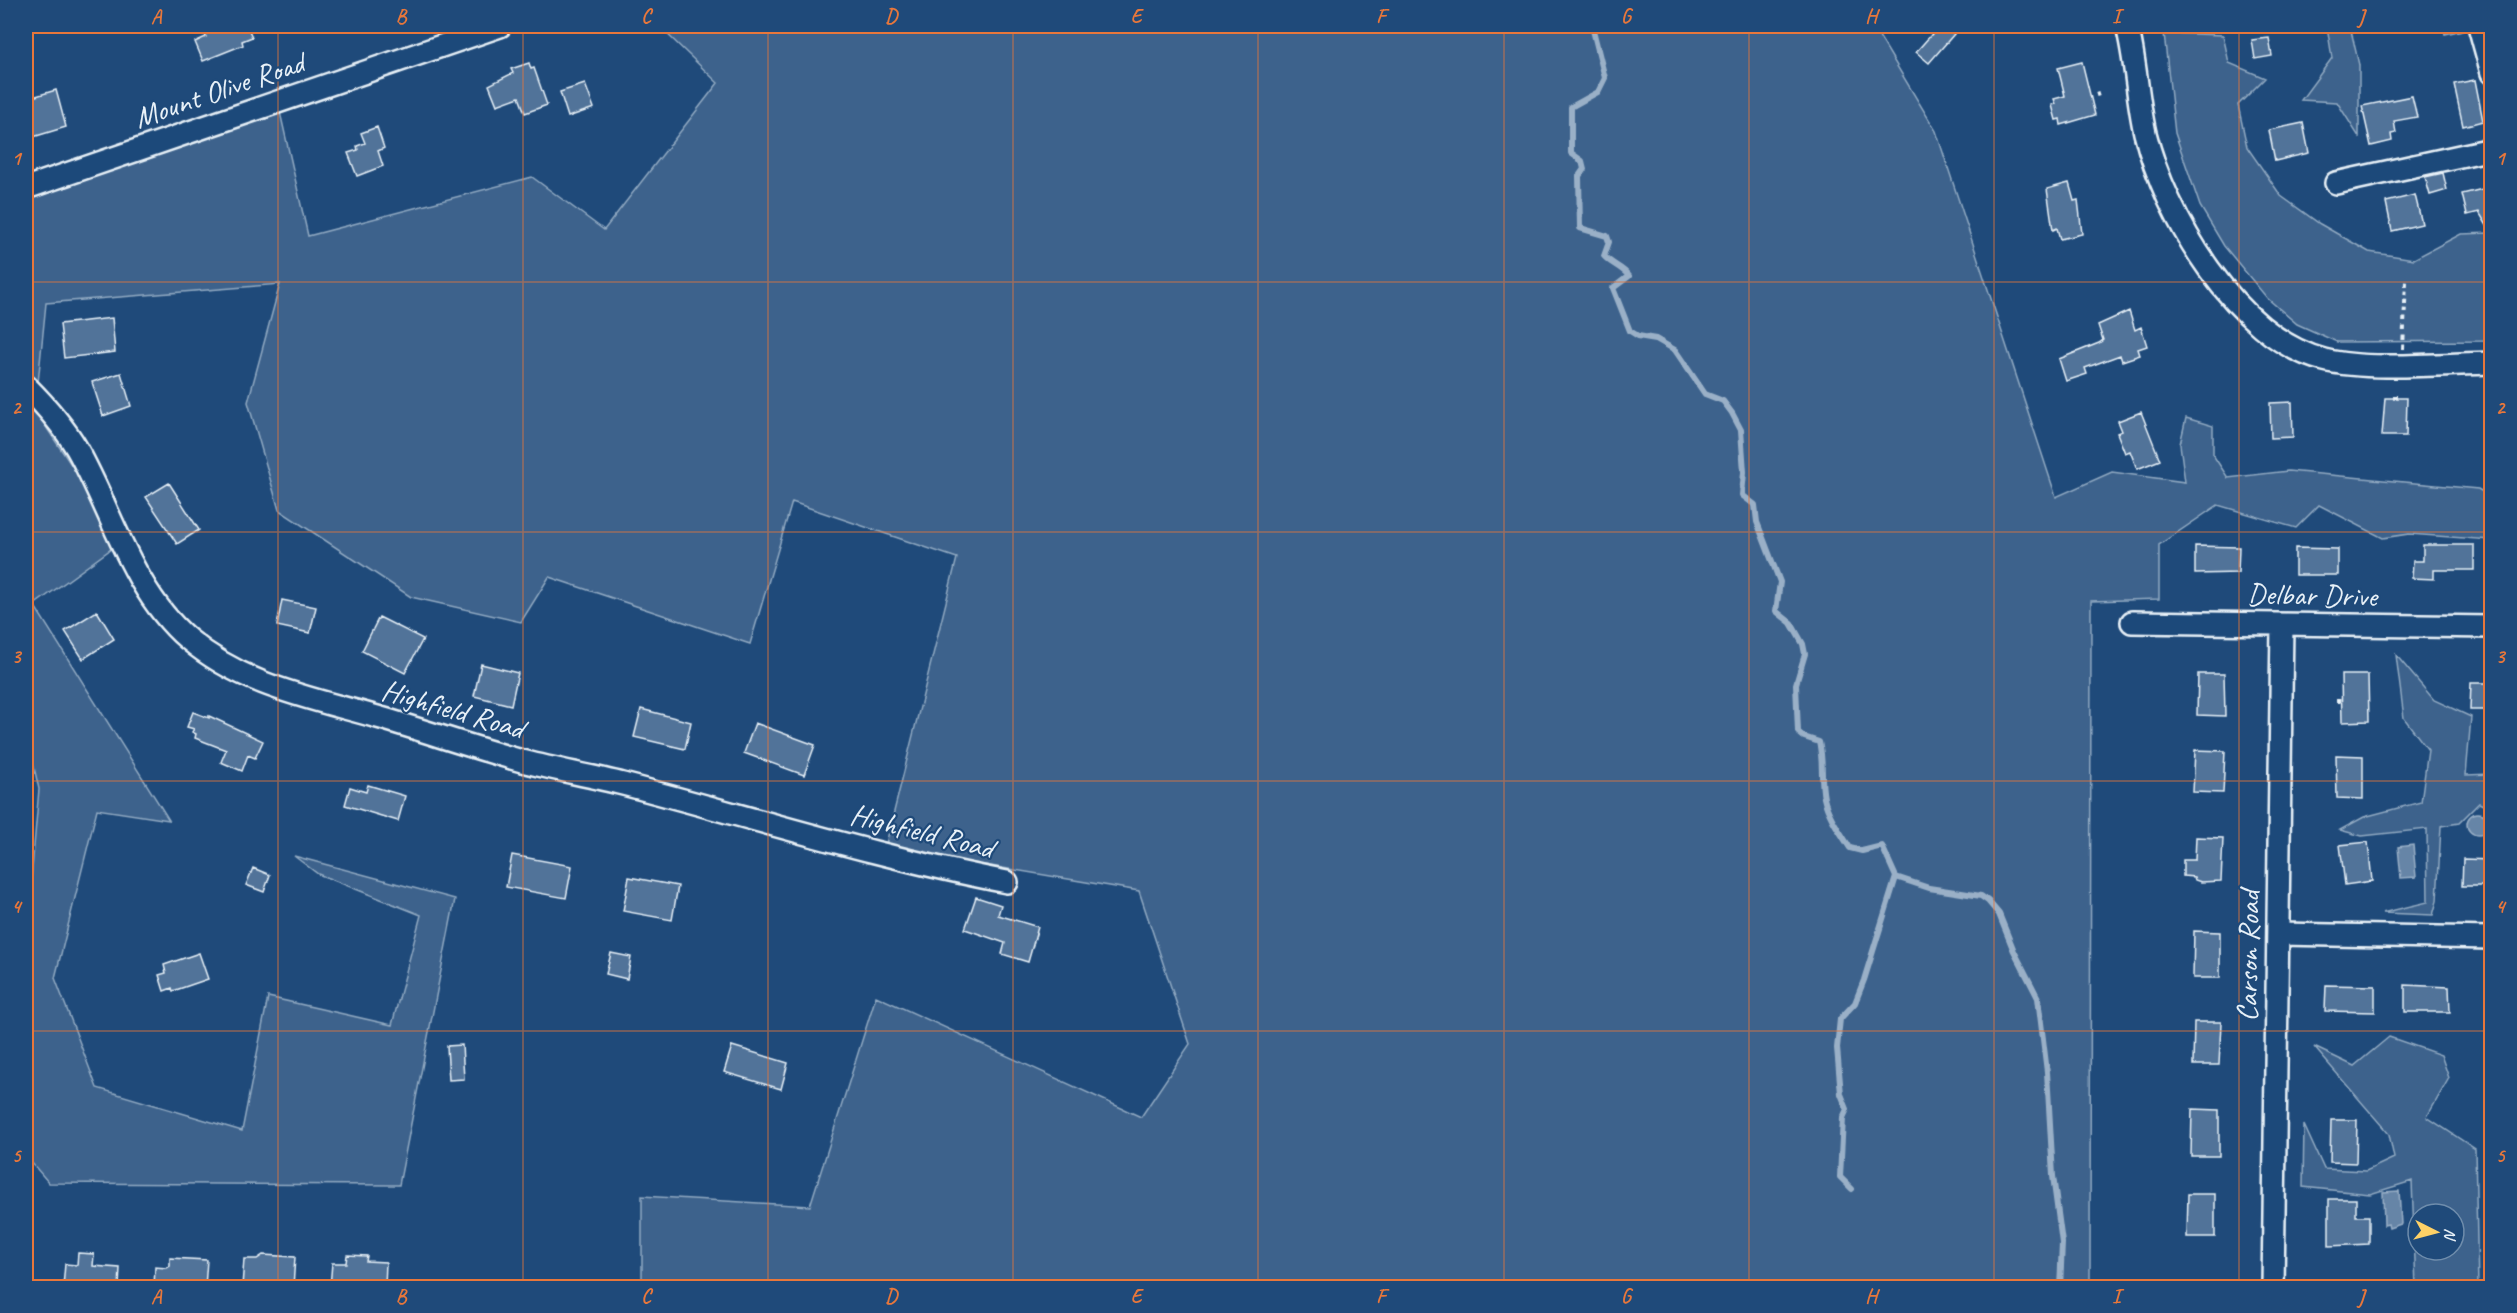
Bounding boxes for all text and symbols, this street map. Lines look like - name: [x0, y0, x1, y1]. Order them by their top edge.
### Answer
- text: A: [151, 4, 163, 29]
- text: B: [396, 4, 408, 29]
- text: C: [641, 4, 653, 29]
- text: D: [885, 4, 899, 29]
- text: E: [1131, 4, 1145, 29]
- text: F: [1376, 4, 1390, 29]
- text: G: [1621, 4, 1634, 29]
- text: H: [1865, 4, 1880, 29]
- text: I: [2112, 4, 2125, 29]
- text: J: [2356, 4, 2368, 29]
- street label: Mount Olive Road: [129, 42, 313, 137]
- text: 1: [12, 146, 23, 171]
- text: 1: [2496, 146, 2507, 171]
- text: 2: [12, 395, 23, 420]
- text: 2: [2496, 395, 2507, 420]
- street label: Delbar Drive: [2247, 575, 2379, 615]
- text: 3: [12, 644, 23, 669]
- text: 3: [2496, 644, 2507, 669]
- street label: Highfield Road: [378, 671, 532, 749]
- street label: Highfield Road: [847, 795, 1002, 868]
- street label: Carson Road: [2228, 886, 2268, 1022]
- text: 4: [12, 894, 24, 919]
- text: 4: [2496, 894, 2508, 919]
- text: 5: [12, 1143, 23, 1168]
- text: 5: [2496, 1143, 2507, 1168]
- north arrow: [2406, 1202, 2466, 1262]
- text: N: [2439, 1227, 2460, 1243]
- text: A: [151, 1284, 163, 1309]
- text: B: [396, 1284, 408, 1309]
- text: C: [641, 1284, 653, 1309]
- text: D: [885, 1284, 899, 1309]
- text: E: [1131, 1284, 1145, 1309]
- text: F: [1376, 1284, 1390, 1309]
- text: G: [1621, 1284, 1634, 1309]
- text: H: [1865, 1284, 1880, 1309]
- text: I: [2112, 1284, 2125, 1309]
- text: J: [2356, 1284, 2368, 1309]

